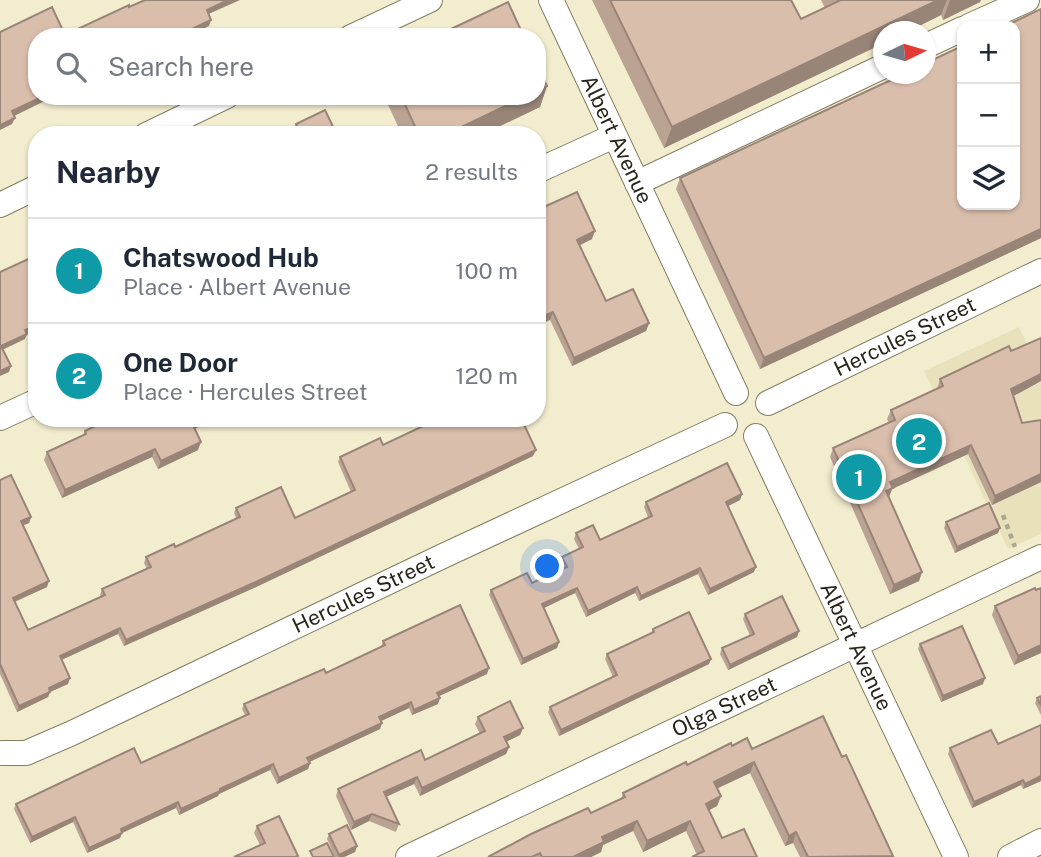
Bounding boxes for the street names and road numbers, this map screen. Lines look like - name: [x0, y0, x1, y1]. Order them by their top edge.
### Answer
- street label: Albert Avenue: [576, 71, 658, 207]
- street label: Hercules Street: [830, 292, 980, 381]
- street label: Hercules Street: [288, 549, 438, 638]
- street label: Albert Avenue: [815, 578, 898, 714]
- street label: Olga Street: [668, 671, 780, 742]

